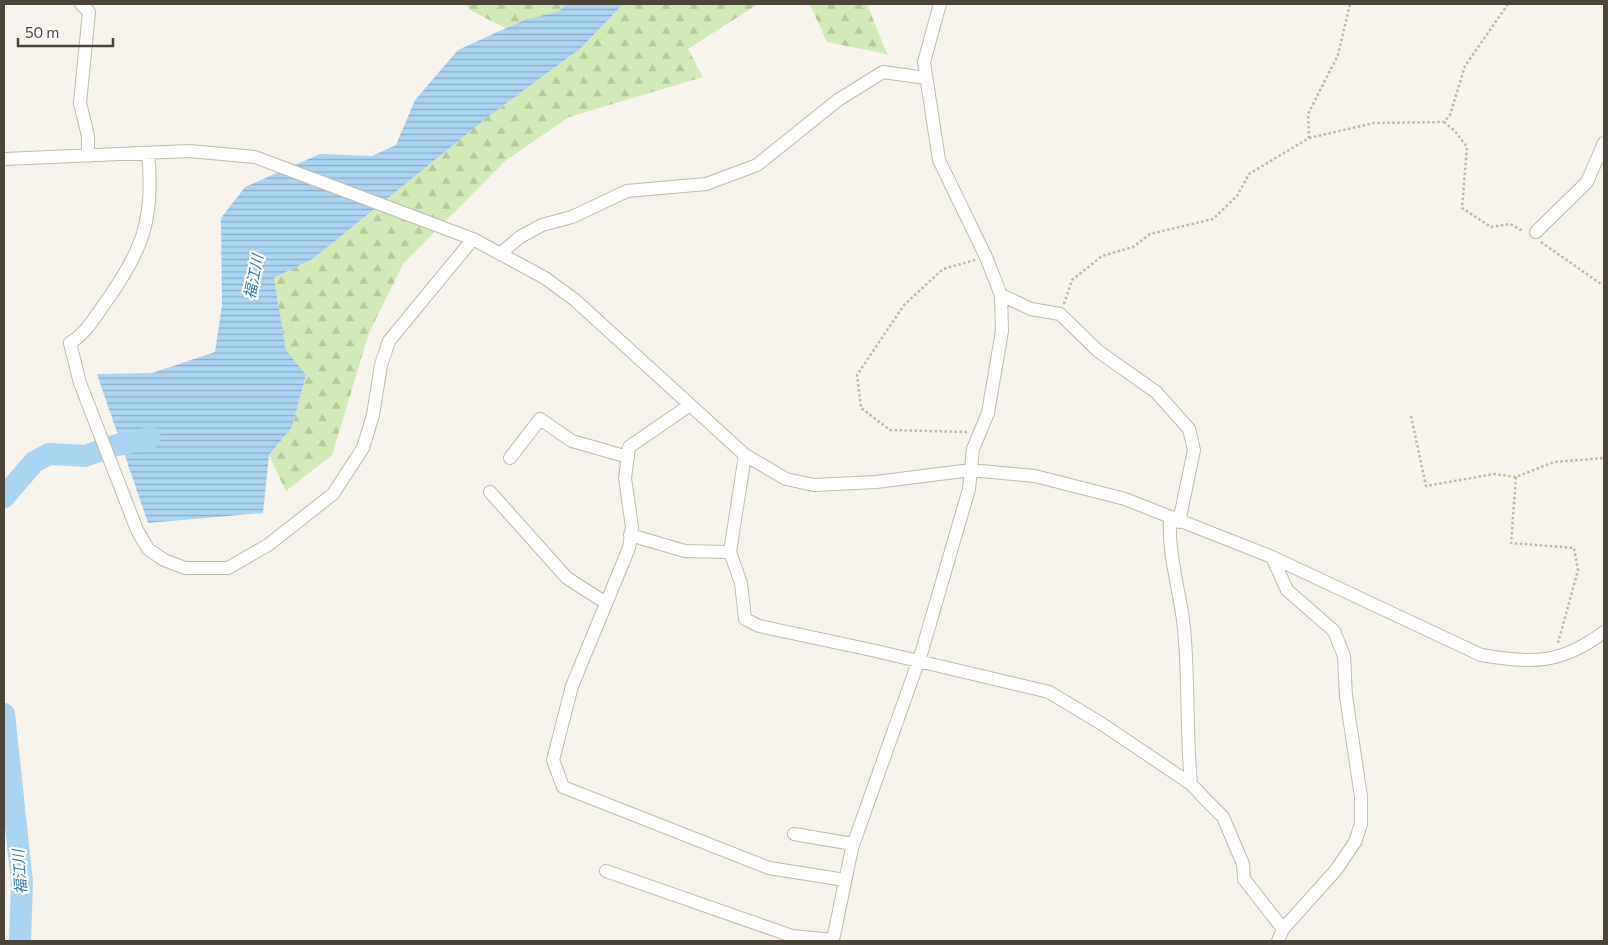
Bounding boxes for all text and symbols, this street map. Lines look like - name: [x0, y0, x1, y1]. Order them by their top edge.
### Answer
- scale bar: [18, 15, 112, 47]
- text: 50 m: [25, 23, 59, 41]
- water label: 福江川: [240, 251, 267, 301]
- water label: 福江川: [8, 847, 30, 895]

